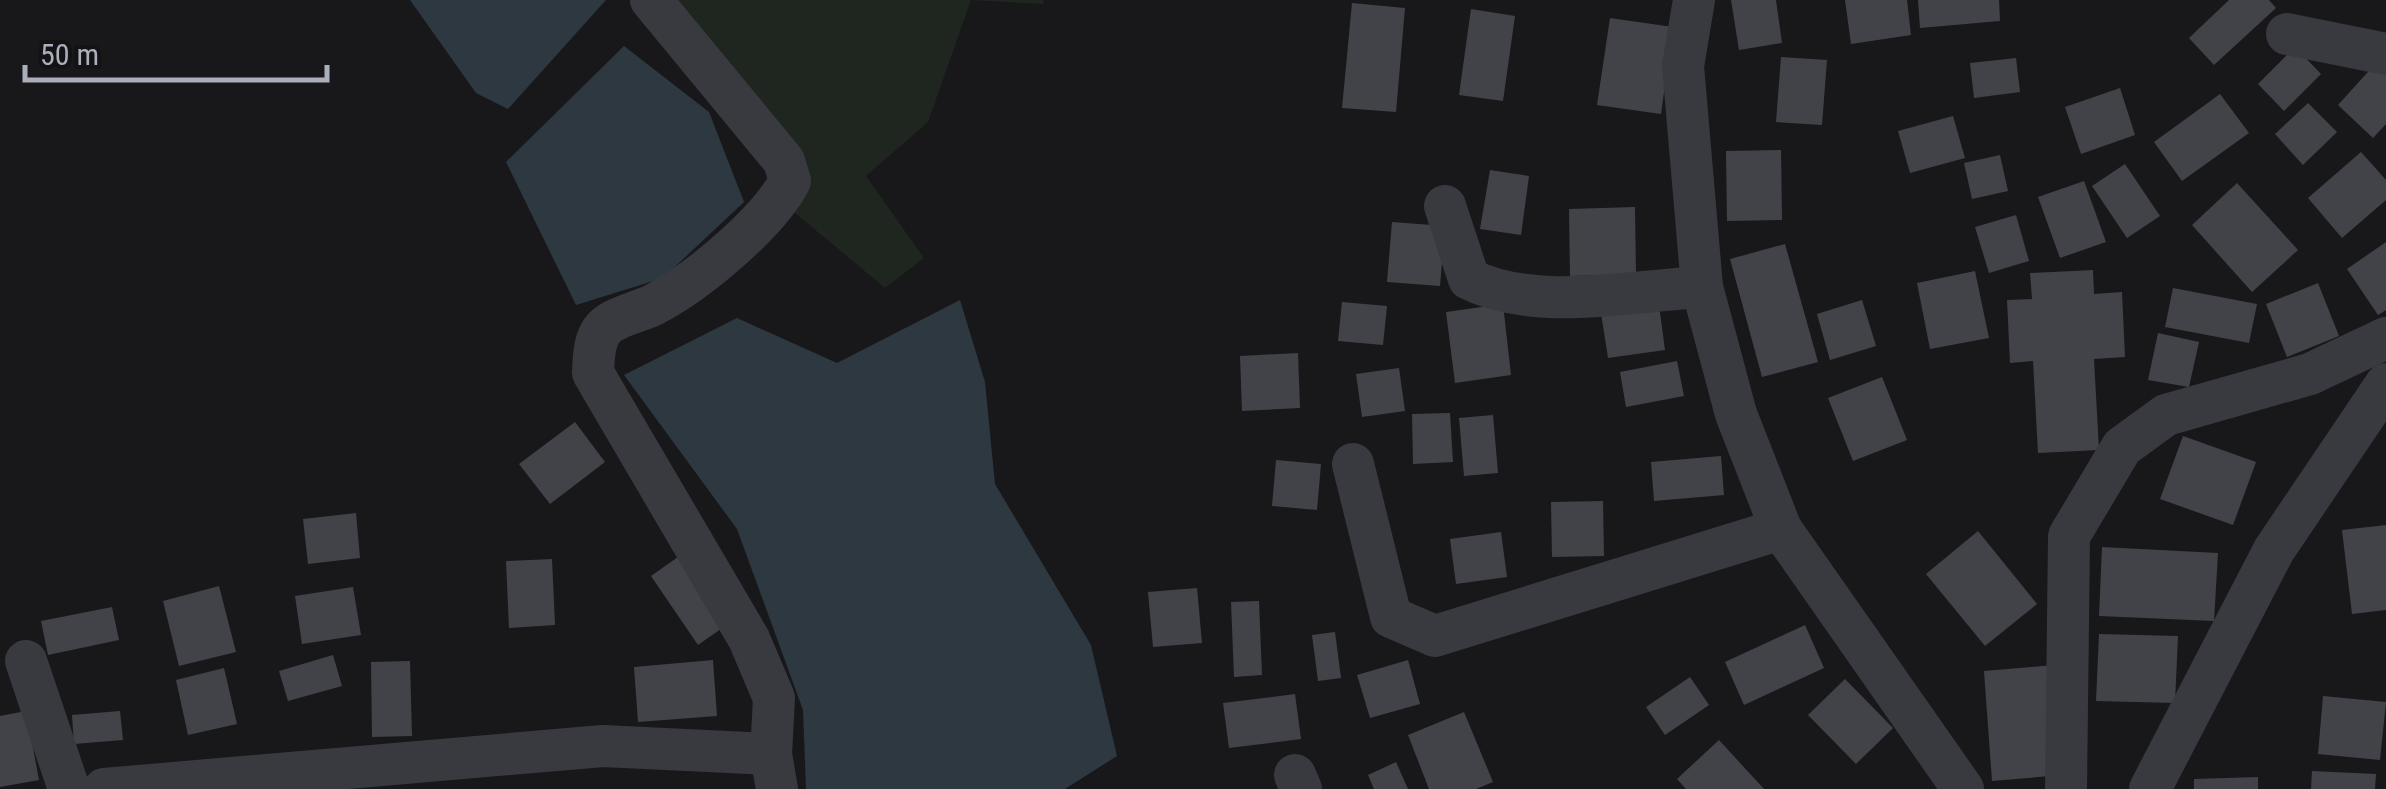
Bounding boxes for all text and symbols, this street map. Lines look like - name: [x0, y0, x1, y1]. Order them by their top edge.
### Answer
- scale bar: [25, 20, 328, 82]
- text: 50 m: [40, 37, 99, 72]

